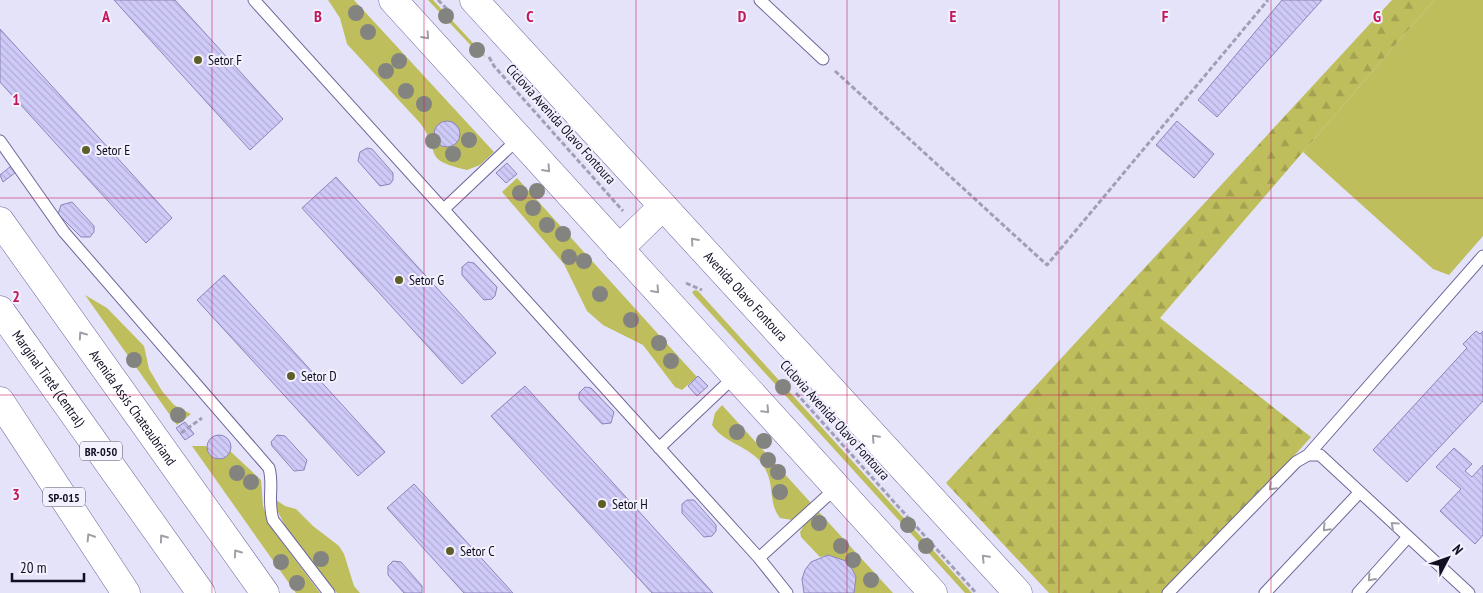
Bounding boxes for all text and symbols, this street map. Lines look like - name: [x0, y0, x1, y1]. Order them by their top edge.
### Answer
- text: A: [101, 6, 111, 26]
- text: B: [314, 6, 322, 26]
- text: C: [526, 6, 534, 26]
- text: D: [738, 6, 747, 26]
- text: E: [950, 6, 957, 26]
- text: F: [1162, 6, 1169, 26]
- text: G: [1373, 6, 1381, 26]
- one-way arrow: [420, 30, 429, 39]
- place label: Setor F: [208, 51, 242, 69]
- marker: Setor F: [192, 54, 204, 66]
- street label: Ciclovia Avenida Olavo Fontoura: [502, 60, 620, 188]
- text: 1: [12, 89, 20, 109]
- place label: Setor E: [96, 141, 130, 159]
- marker: Setor E: [80, 144, 92, 156]
- one-way arrow: [541, 164, 550, 173]
- one-way arrow: [691, 237, 700, 246]
- street label: Avenida Olavo Fontoura: [700, 248, 791, 345]
- place label: Setor G: [409, 271, 444, 289]
- marker: Setor G: [393, 274, 405, 286]
- one-way arrow: [650, 284, 659, 293]
- text: 2: [12, 286, 20, 306]
- street label: Marginal Tietê (Central): [8, 327, 89, 431]
- one-way arrow: [79, 331, 88, 341]
- street label: Avenida Assis Chateaubriand: [86, 346, 180, 469]
- street label: Ciclovia Avenida Olavo Fontoura: [776, 356, 894, 484]
- place label: Setor D: [301, 367, 337, 385]
- marker: Setor D: [285, 370, 297, 382]
- one-way arrow: [760, 404, 769, 413]
- one-way arrow: [871, 435, 880, 444]
- road number: BR-050: [80, 442, 122, 461]
- one-way arrow: [1269, 481, 1278, 490]
- text: 3: [12, 484, 20, 504]
- road number: SP-015: [43, 488, 85, 507]
- place label: Setor H: [612, 495, 648, 513]
- marker: Setor H: [596, 498, 608, 510]
- one-way arrow: [1391, 521, 1400, 530]
- one-way arrow: [1323, 523, 1332, 532]
- one-way arrow: [87, 533, 97, 542]
- north arrow: [1423, 533, 1473, 583]
- one-way arrow: [160, 534, 169, 544]
- text: N: [1449, 541, 1467, 558]
- place label: Setor C: [460, 542, 495, 560]
- marker: Setor C: [444, 545, 456, 557]
- one-way arrow: [234, 549, 243, 559]
- scale bar: [12, 550, 85, 582]
- one-way arrow: [982, 555, 991, 564]
- text: 20 m: [20, 558, 46, 577]
- one-way arrow: [1368, 573, 1377, 582]

